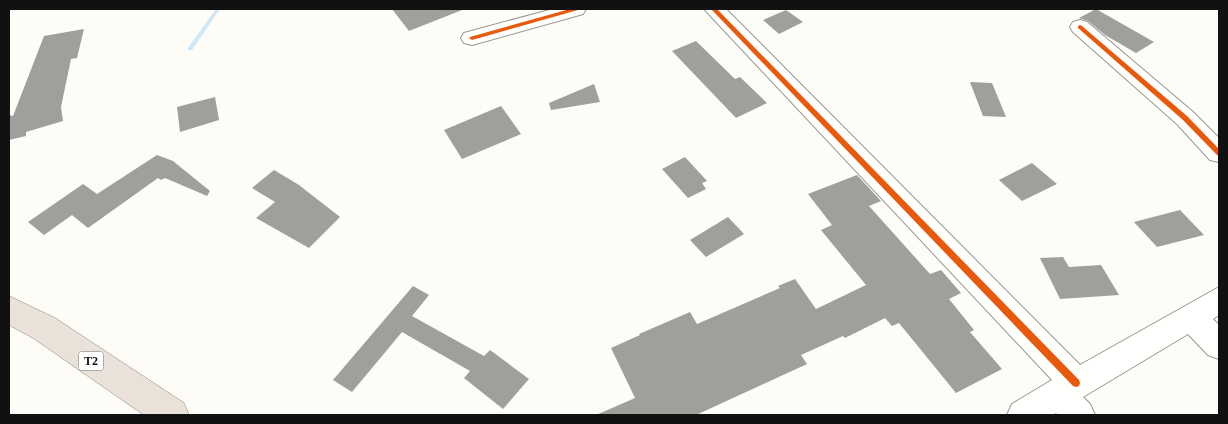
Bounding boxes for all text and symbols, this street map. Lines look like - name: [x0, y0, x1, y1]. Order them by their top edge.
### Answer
- road number: T2: [78, 352, 104, 371]

